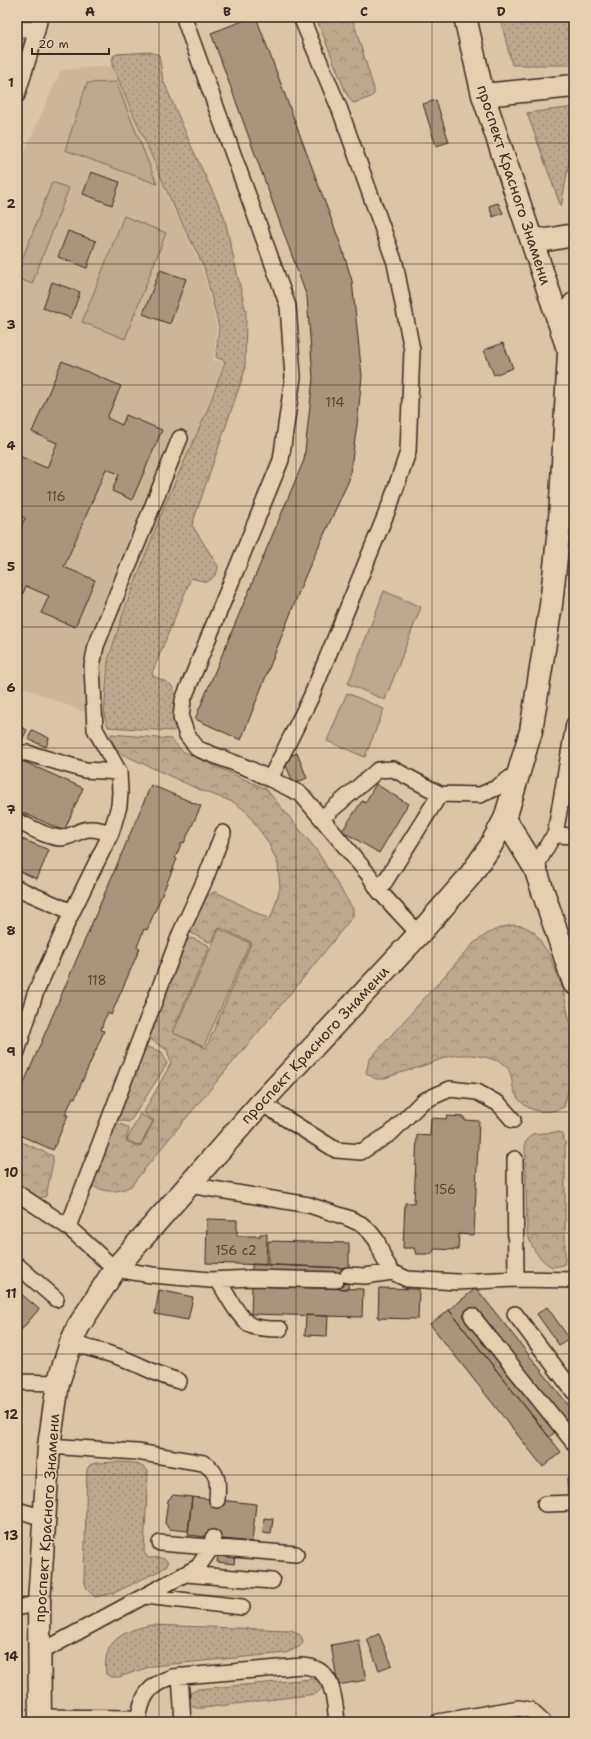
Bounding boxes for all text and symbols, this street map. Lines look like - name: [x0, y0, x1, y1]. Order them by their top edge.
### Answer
- text: A: [85, 3, 95, 20]
- text: B: [223, 3, 231, 20]
- text: C: [360, 3, 368, 20]
- text: D: [496, 3, 506, 20]
- scale bar: [32, 30, 109, 56]
- text: 20 m: [38, 36, 69, 52]
- text: 1: [8, 74, 14, 91]
- street label: проспект Красного Знамени: [472, 82, 556, 288]
- text: 2: [6, 195, 16, 212]
- text: 3: [6, 316, 16, 333]
- house number: 114: [326, 394, 344, 411]
- text: 4: [6, 437, 16, 454]
- house number: 116: [46, 488, 66, 505]
- text: 5: [7, 558, 15, 575]
- text: 6: [6, 679, 16, 696]
- text: 7: [6, 801, 16, 818]
- text: 8: [6, 922, 16, 939]
- street label: проспект Красного Знамени: [236, 962, 394, 1128]
- house number: 118: [87, 972, 107, 989]
- text: 9: [6, 1043, 16, 1060]
- text: 10: [4, 1164, 18, 1181]
- house number: 156: [434, 1181, 456, 1198]
- house number: 156 с2: [215, 1242, 257, 1259]
- text: 11: [5, 1285, 17, 1302]
- text: 12: [4, 1406, 18, 1423]
- street label: проспект Красного Знамени: [30, 1413, 64, 1623]
- text: 13: [4, 1527, 18, 1544]
- text: 14: [4, 1648, 18, 1665]

